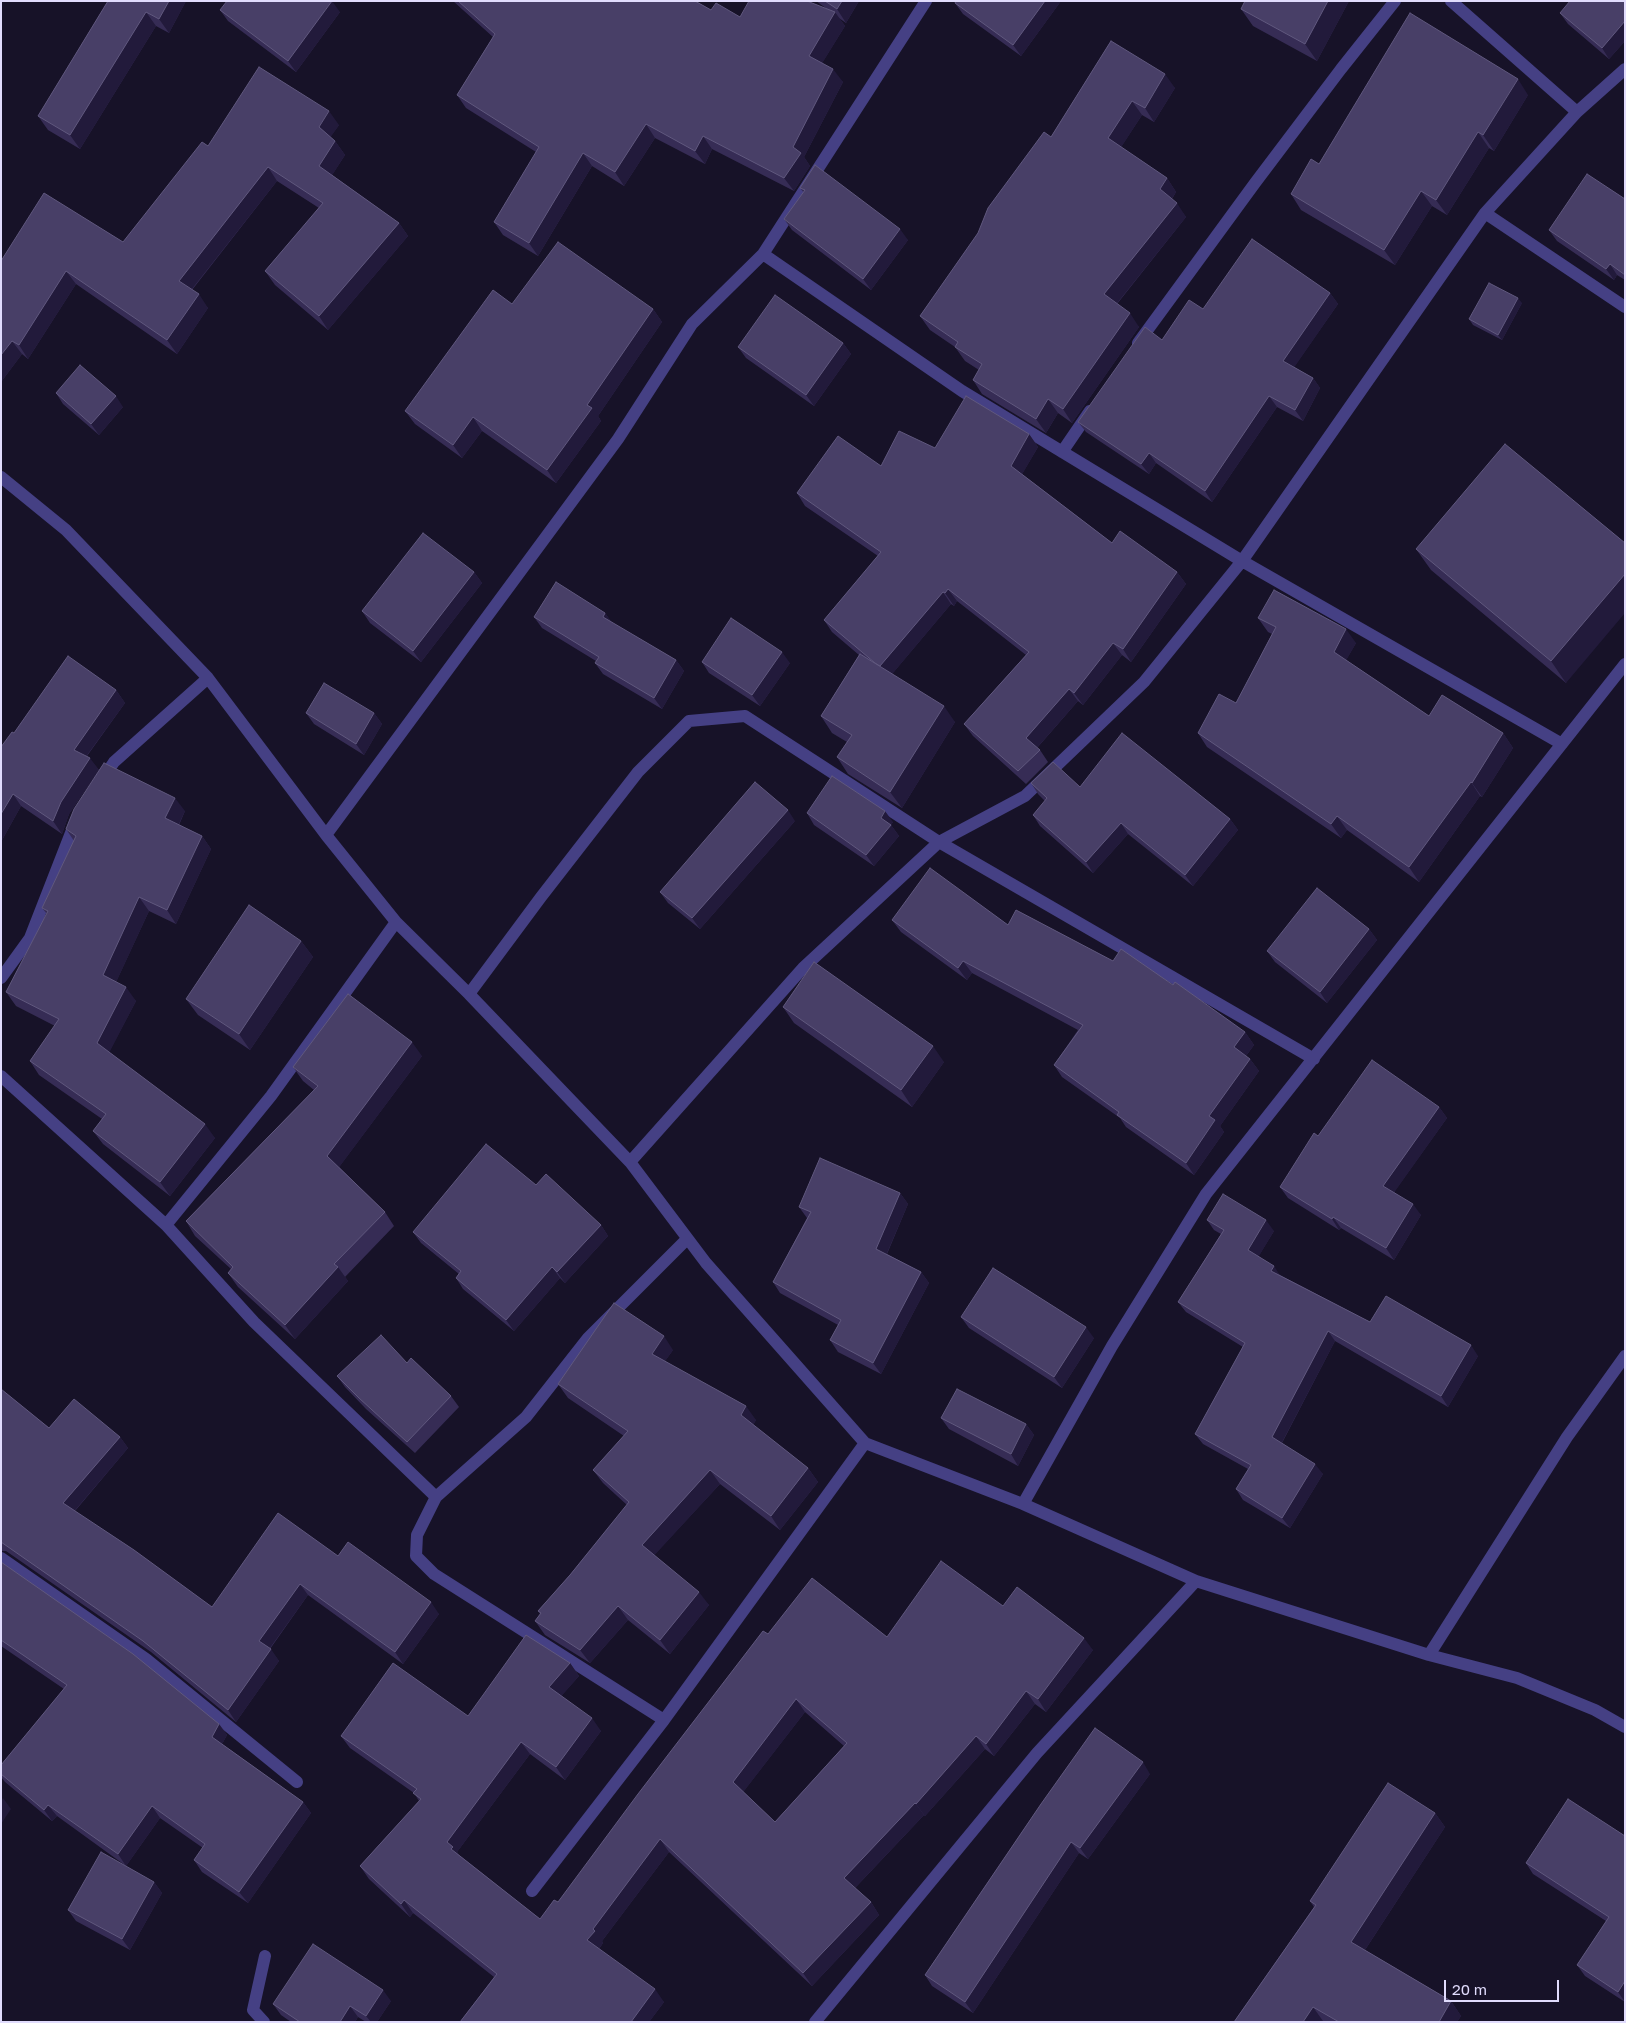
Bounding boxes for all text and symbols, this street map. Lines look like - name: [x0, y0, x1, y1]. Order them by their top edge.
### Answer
- scale bar: [1446, 1970, 1561, 2002]
- text: 20 m: [1452, 1980, 1487, 1998]

